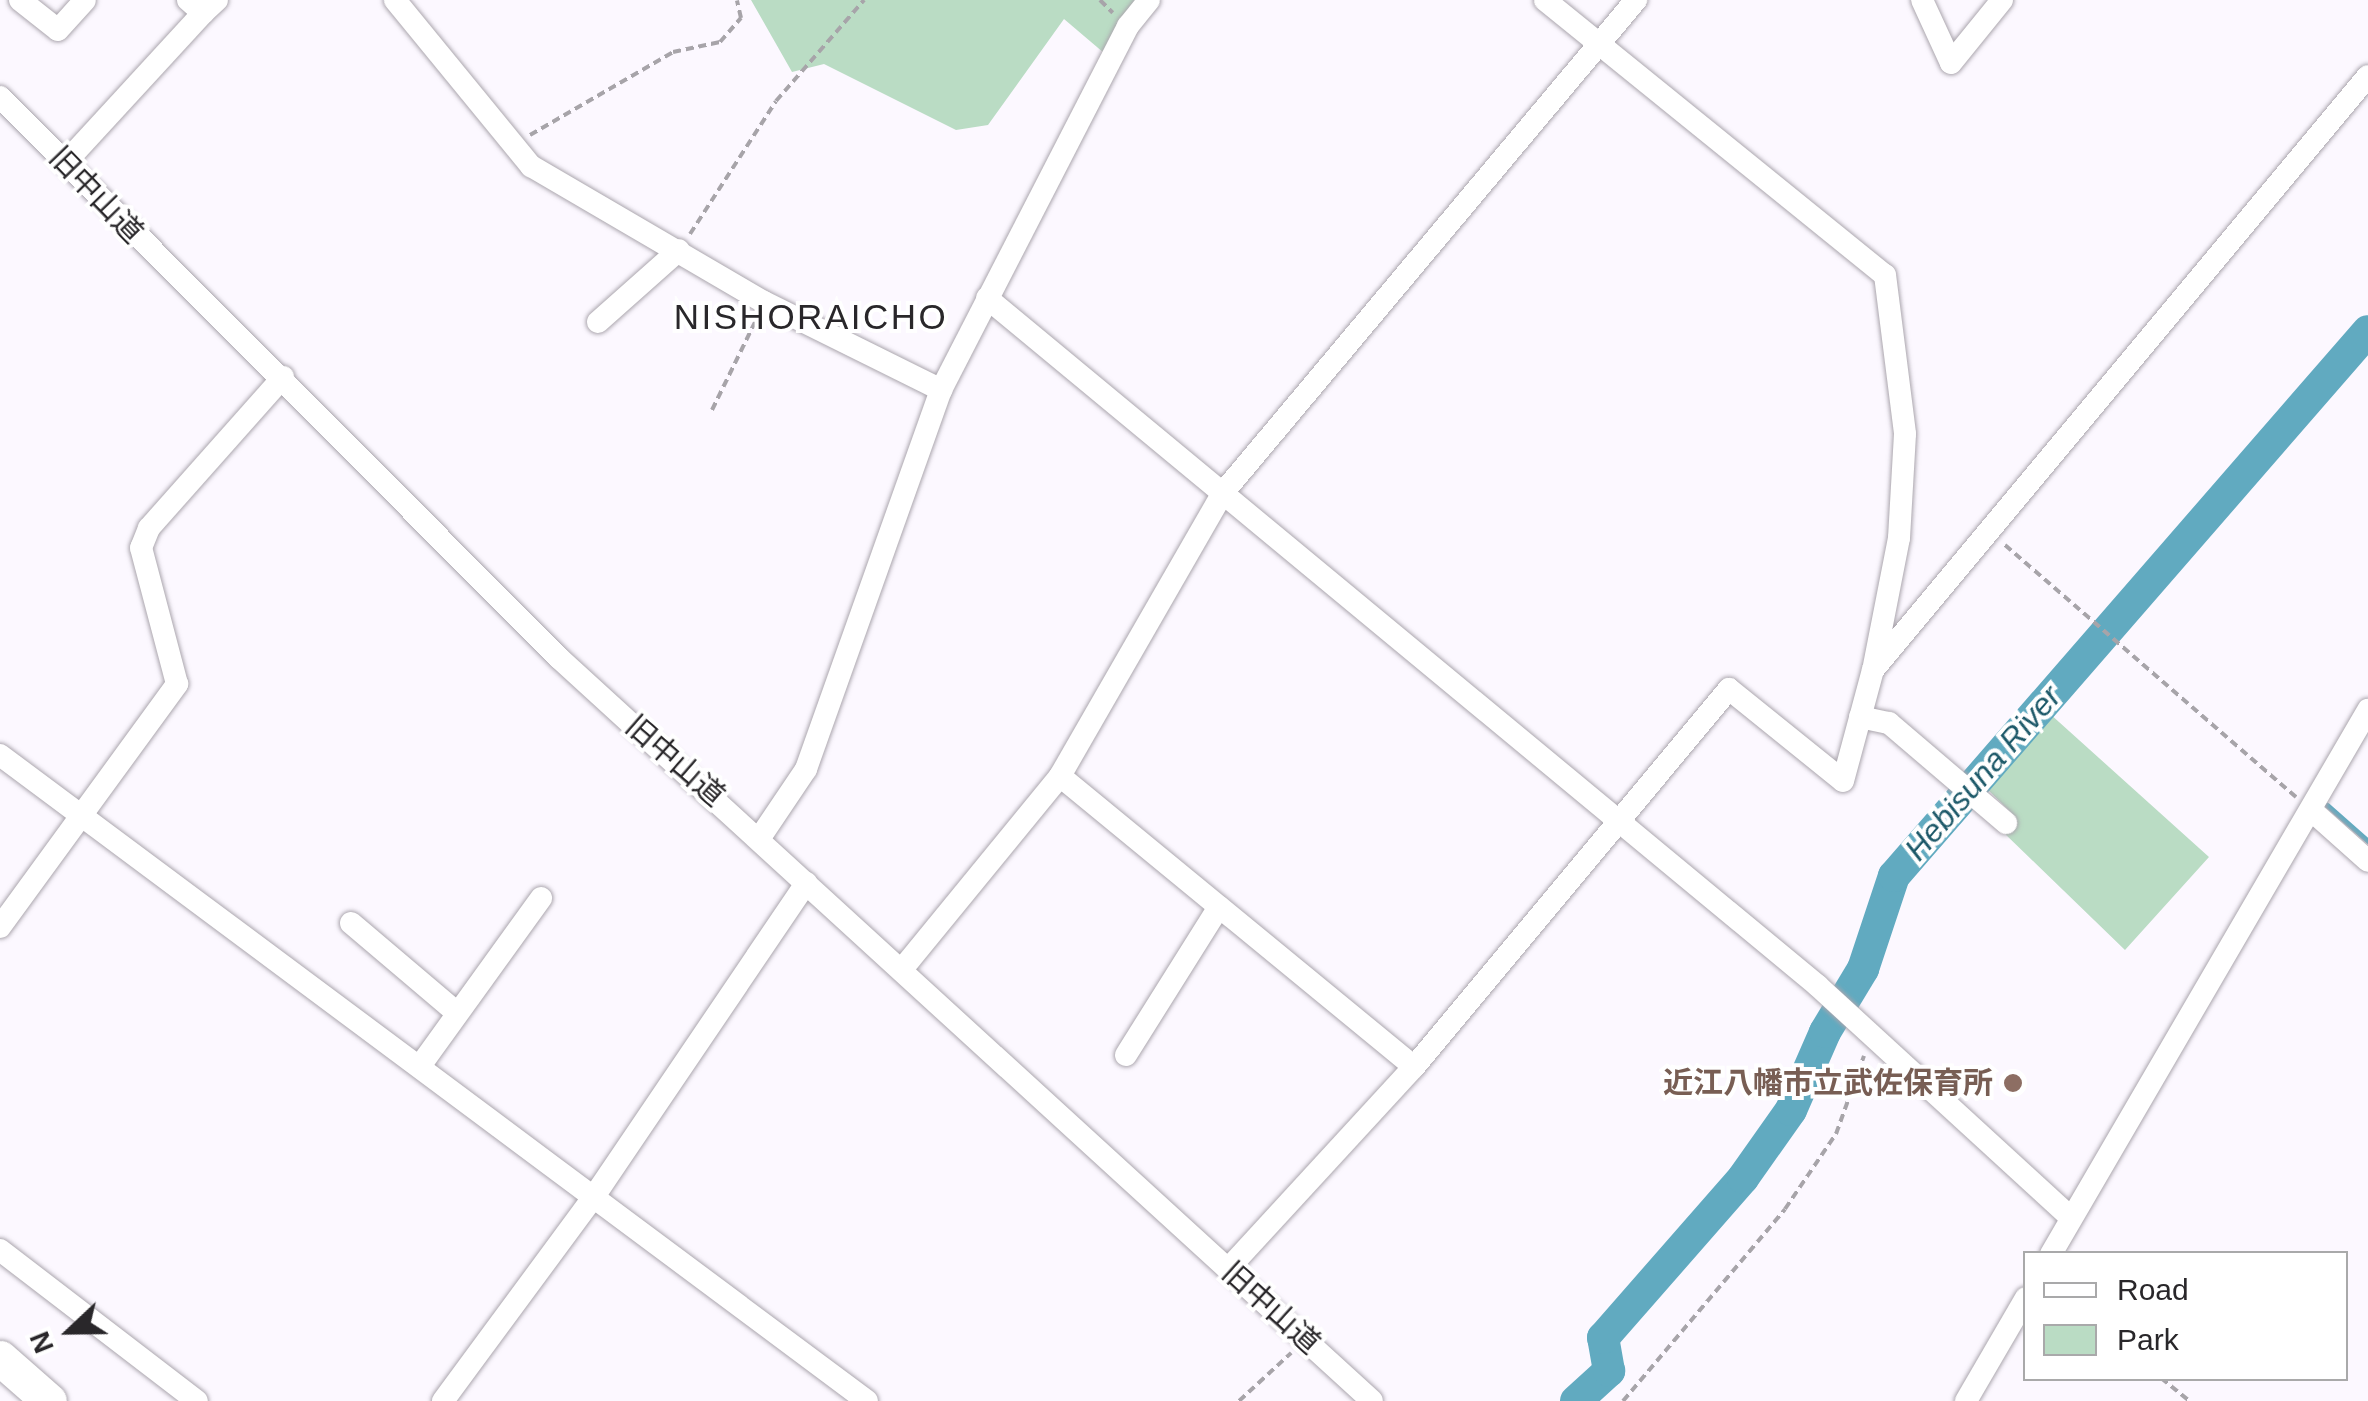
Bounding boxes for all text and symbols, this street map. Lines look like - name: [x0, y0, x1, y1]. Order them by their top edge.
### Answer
- street label: 旧中山道: [41, 139, 151, 251]
- district label: NISHORAICHO: [674, 296, 948, 338]
- water label: Hebisuna River: [1897, 678, 2069, 868]
- street label: 旧中山道: [618, 708, 732, 814]
- place label: 近江八幡市立武佐保育所: [1663, 1065, 1993, 1101]
- marker: 近江八幡市立武佐保育所: [2002, 1072, 2024, 1094]
- legend: [2023, 1251, 2348, 1381]
- street label: 旧中山道: [1214, 1254, 1328, 1362]
- text: Road: [2117, 1273, 2189, 1306]
- north arrow: [20, 1281, 120, 1381]
- text: Park: [2117, 1323, 2179, 1356]
- text: N: [24, 1327, 60, 1358]

